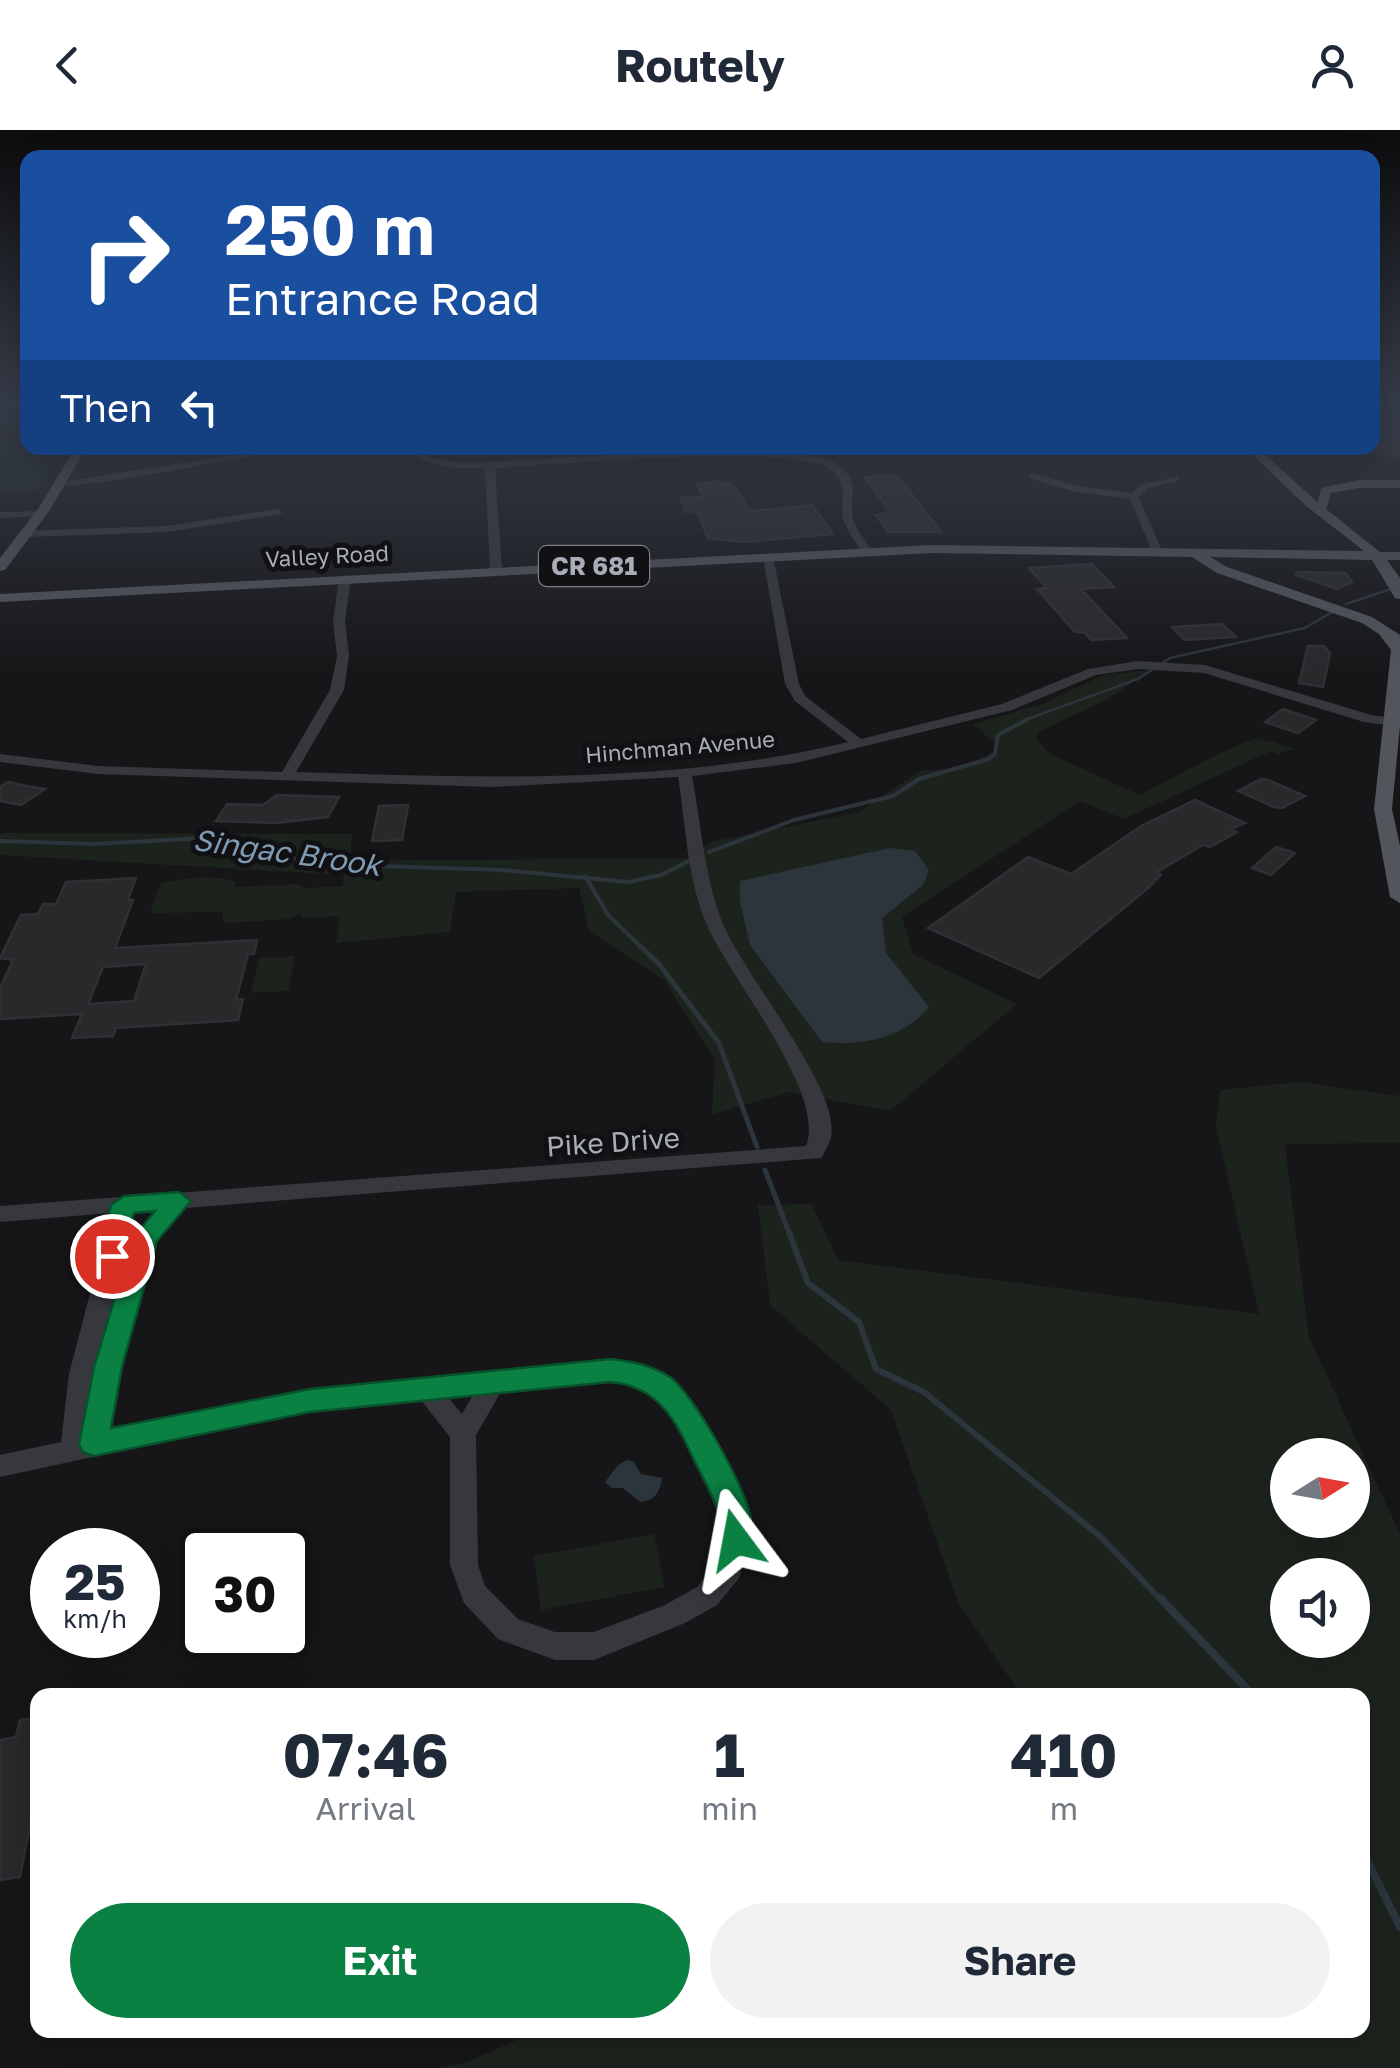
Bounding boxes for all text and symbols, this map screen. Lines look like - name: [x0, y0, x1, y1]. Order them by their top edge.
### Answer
- icon: back: [40, 38, 95, 93]
- text: Routely: [615, 38, 785, 92]
- icon: person: [1305, 38, 1360, 93]
- text: 250 m: [225, 186, 435, 270]
- icon: right: [60, 190, 190, 320]
- text: Entrance Road: [225, 271, 540, 325]
- icon: left: [172, 380, 227, 435]
- text: Then: [60, 385, 152, 430]
- street label: Valley Road: [264, 539, 389, 572]
- road number: CR 681: [539, 546, 649, 586]
- street label: Hinchman Avenue: [584, 725, 776, 768]
- water label: Singac Brook: [191, 821, 386, 883]
- street label: Pike Drive: [545, 1120, 681, 1163]
- pin: [70, 1214, 155, 1299]
- icon: arrive: [85, 1229, 140, 1284]
- north arrow: [1270, 1438, 1370, 1538]
- map controls: [1270, 1438, 1370, 1658]
- position arrow: [684, 1488, 788, 1592]
- speed limit sign: 30: [180, 1528, 310, 1658]
- text: 25: [64, 1551, 125, 1611]
- button: sound: [1270, 1558, 1370, 1658]
- text: km/h: [63, 1603, 127, 1634]
- text: 07:46: [282, 1718, 449, 1790]
- text: 1: [714, 1718, 745, 1790]
- text: 410: [1010, 1718, 1118, 1790]
- text: Arrival: [315, 1789, 416, 1827]
- text: min: [701, 1789, 758, 1827]
- text: m: [1050, 1789, 1078, 1827]
- button: Exit: [70, 1903, 690, 2018]
- button: Share: [710, 1903, 1330, 2018]

